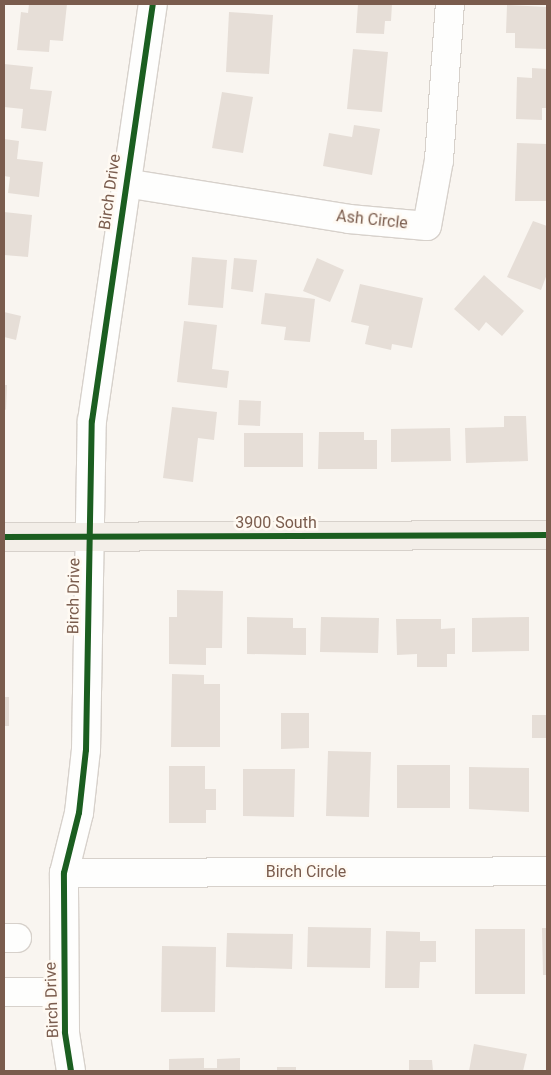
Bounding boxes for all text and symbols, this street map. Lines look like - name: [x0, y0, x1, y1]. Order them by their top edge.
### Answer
- street label: Birch Drive: [95, 153, 125, 231]
- street label: Ash Circle: [335, 207, 409, 233]
- street label: 3900 South: [235, 513, 317, 533]
- street label: Birch Drive: [64, 558, 84, 634]
- street label: Birch Circle: [266, 862, 346, 882]
- street label: Birch Drive: [41, 962, 63, 1038]

